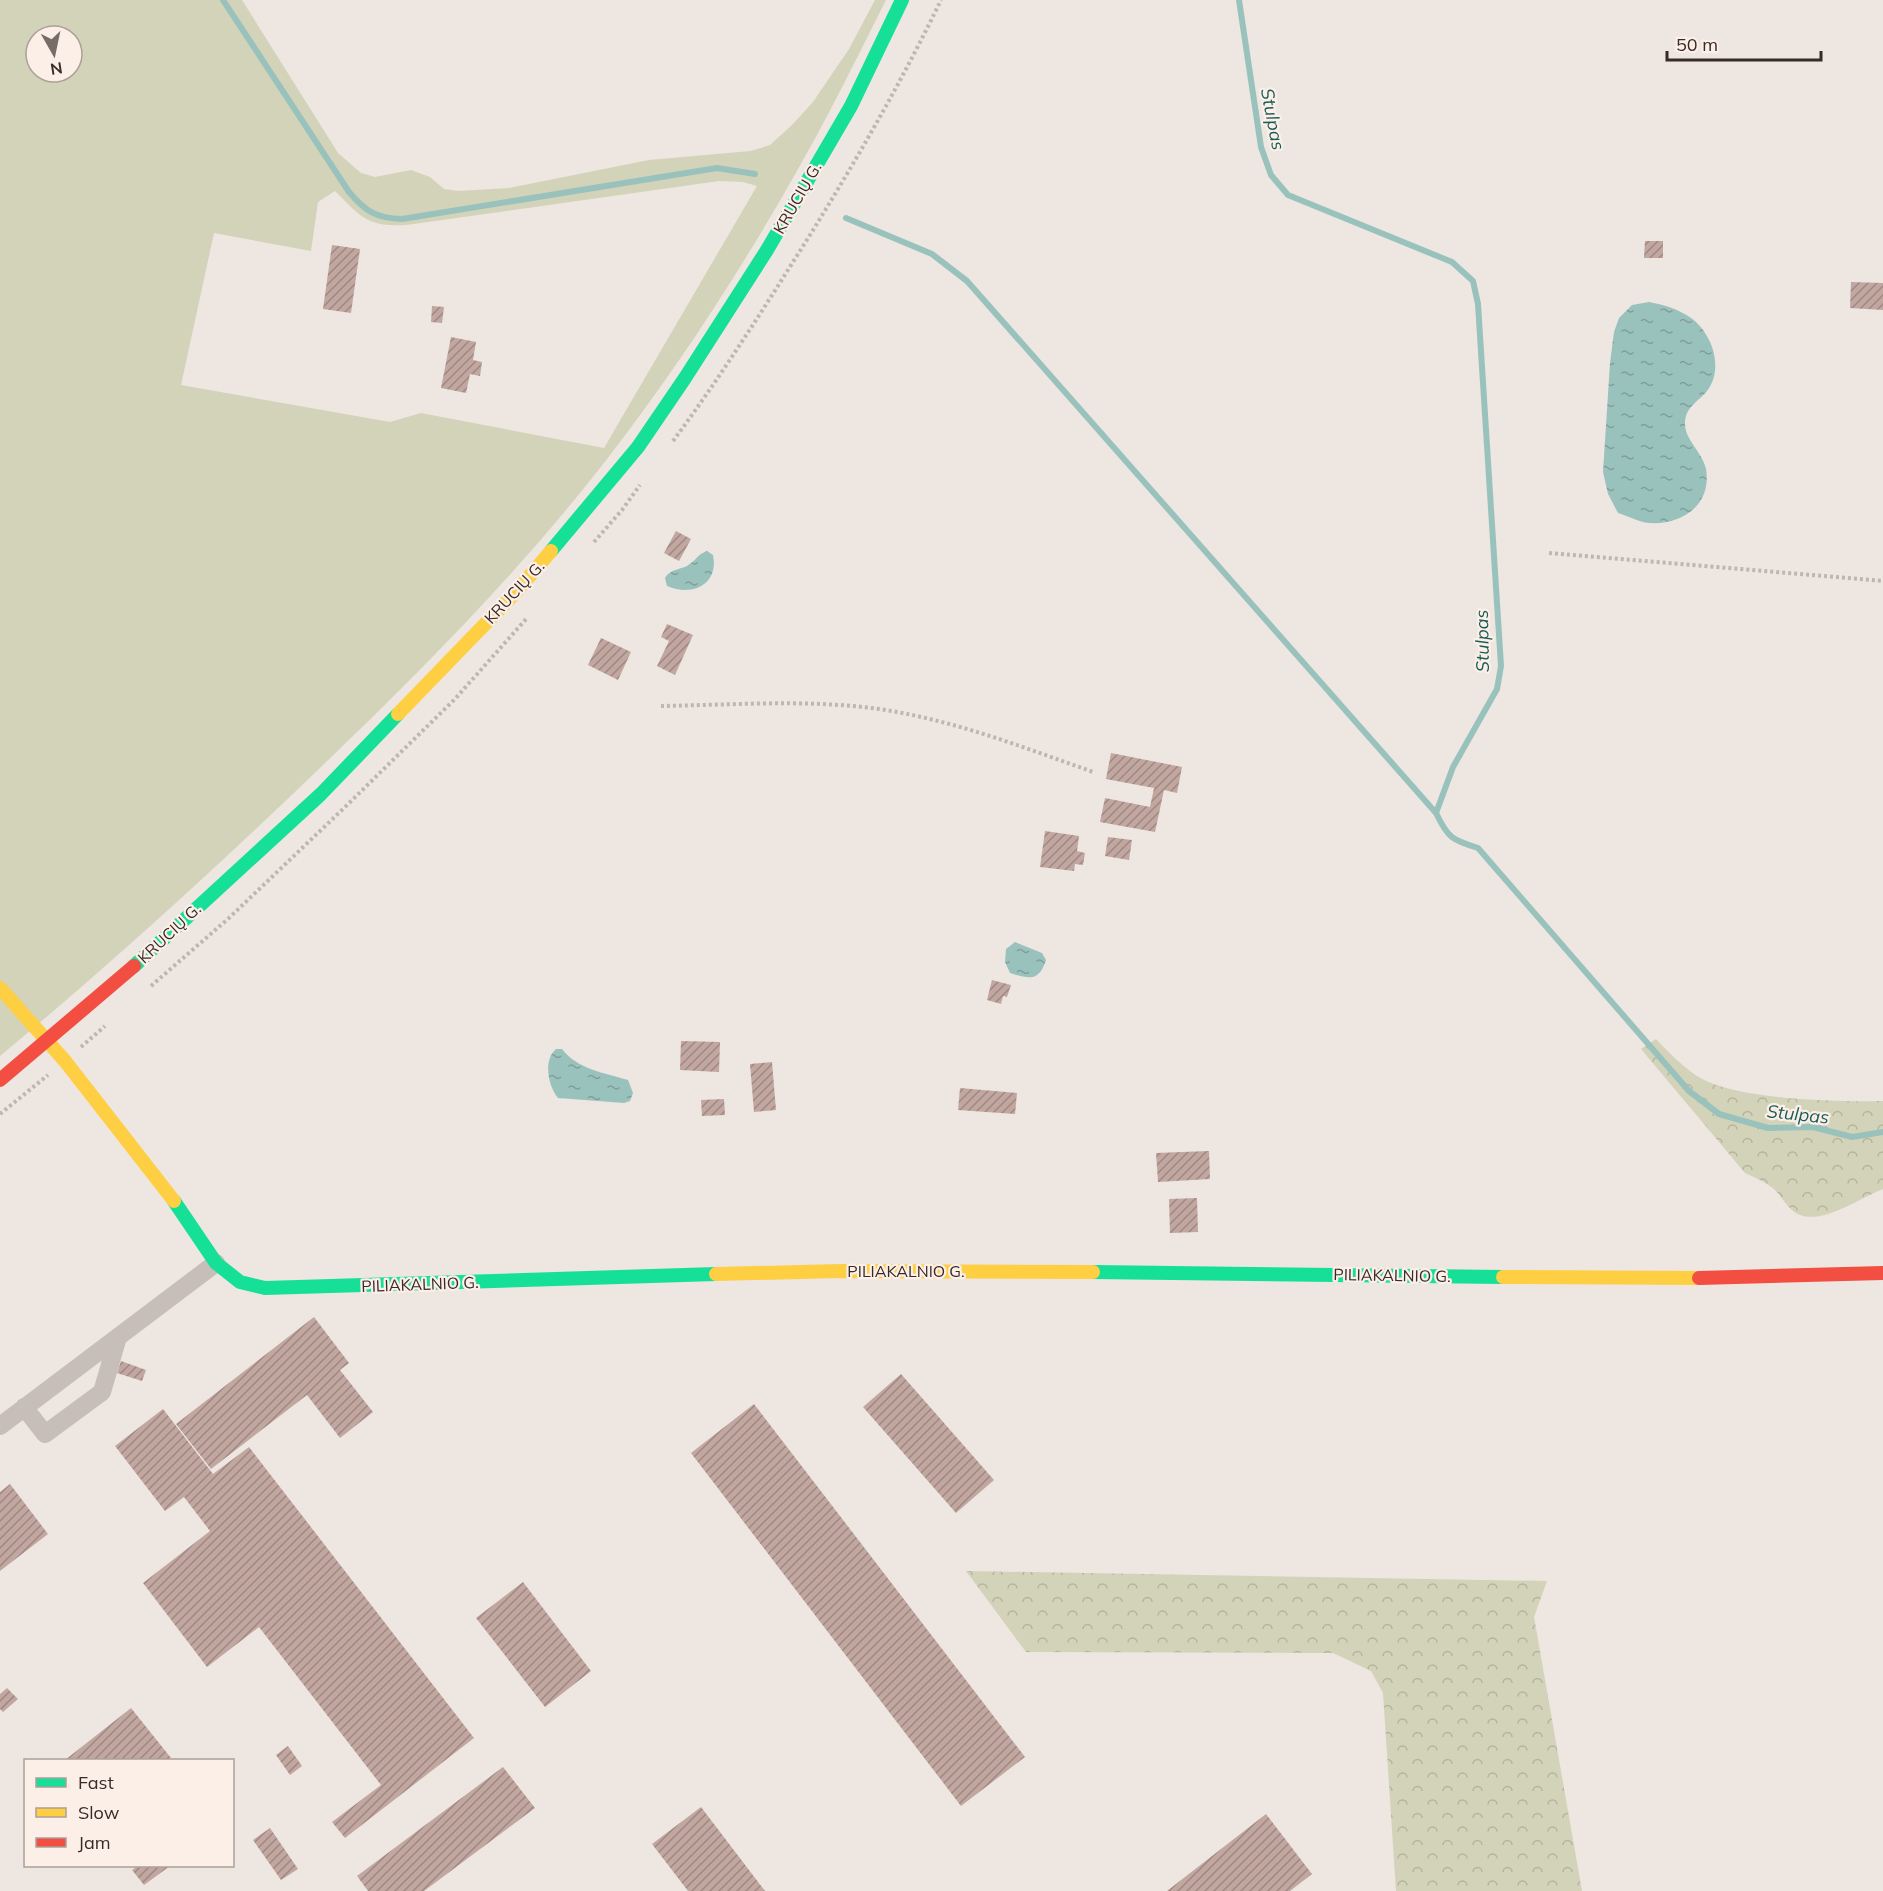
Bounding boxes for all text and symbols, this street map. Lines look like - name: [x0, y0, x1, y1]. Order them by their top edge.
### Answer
- north arrow: [24, 24, 84, 84]
- scale bar: [1667, 24, 1822, 62]
- text: 50 m: [1676, 33, 1718, 56]
- text: N: [49, 58, 64, 80]
- water label: Stulpas: [1256, 86, 1290, 152]
- street label: KRUCIŲ G.: [769, 159, 825, 237]
- street label: KRUCIŲ G.: [480, 556, 548, 628]
- water label: Stulpas: [1470, 609, 1494, 673]
- street label: KRUCIŲ G.: [133, 899, 205, 967]
- water label: Stulpas: [1766, 1099, 1830, 1129]
- street label: PILIAKALNIO G.: [847, 1261, 965, 1281]
- street label: PILIAKALNIO G.: [1333, 1264, 1451, 1286]
- street label: PILIAKALNIO G.: [361, 1272, 479, 1296]
- legend: [24, 1759, 234, 1867]
- text: Fast: [78, 1771, 114, 1794]
- text: Slow: [78, 1801, 120, 1824]
- text: Jam: [78, 1831, 111, 1854]

